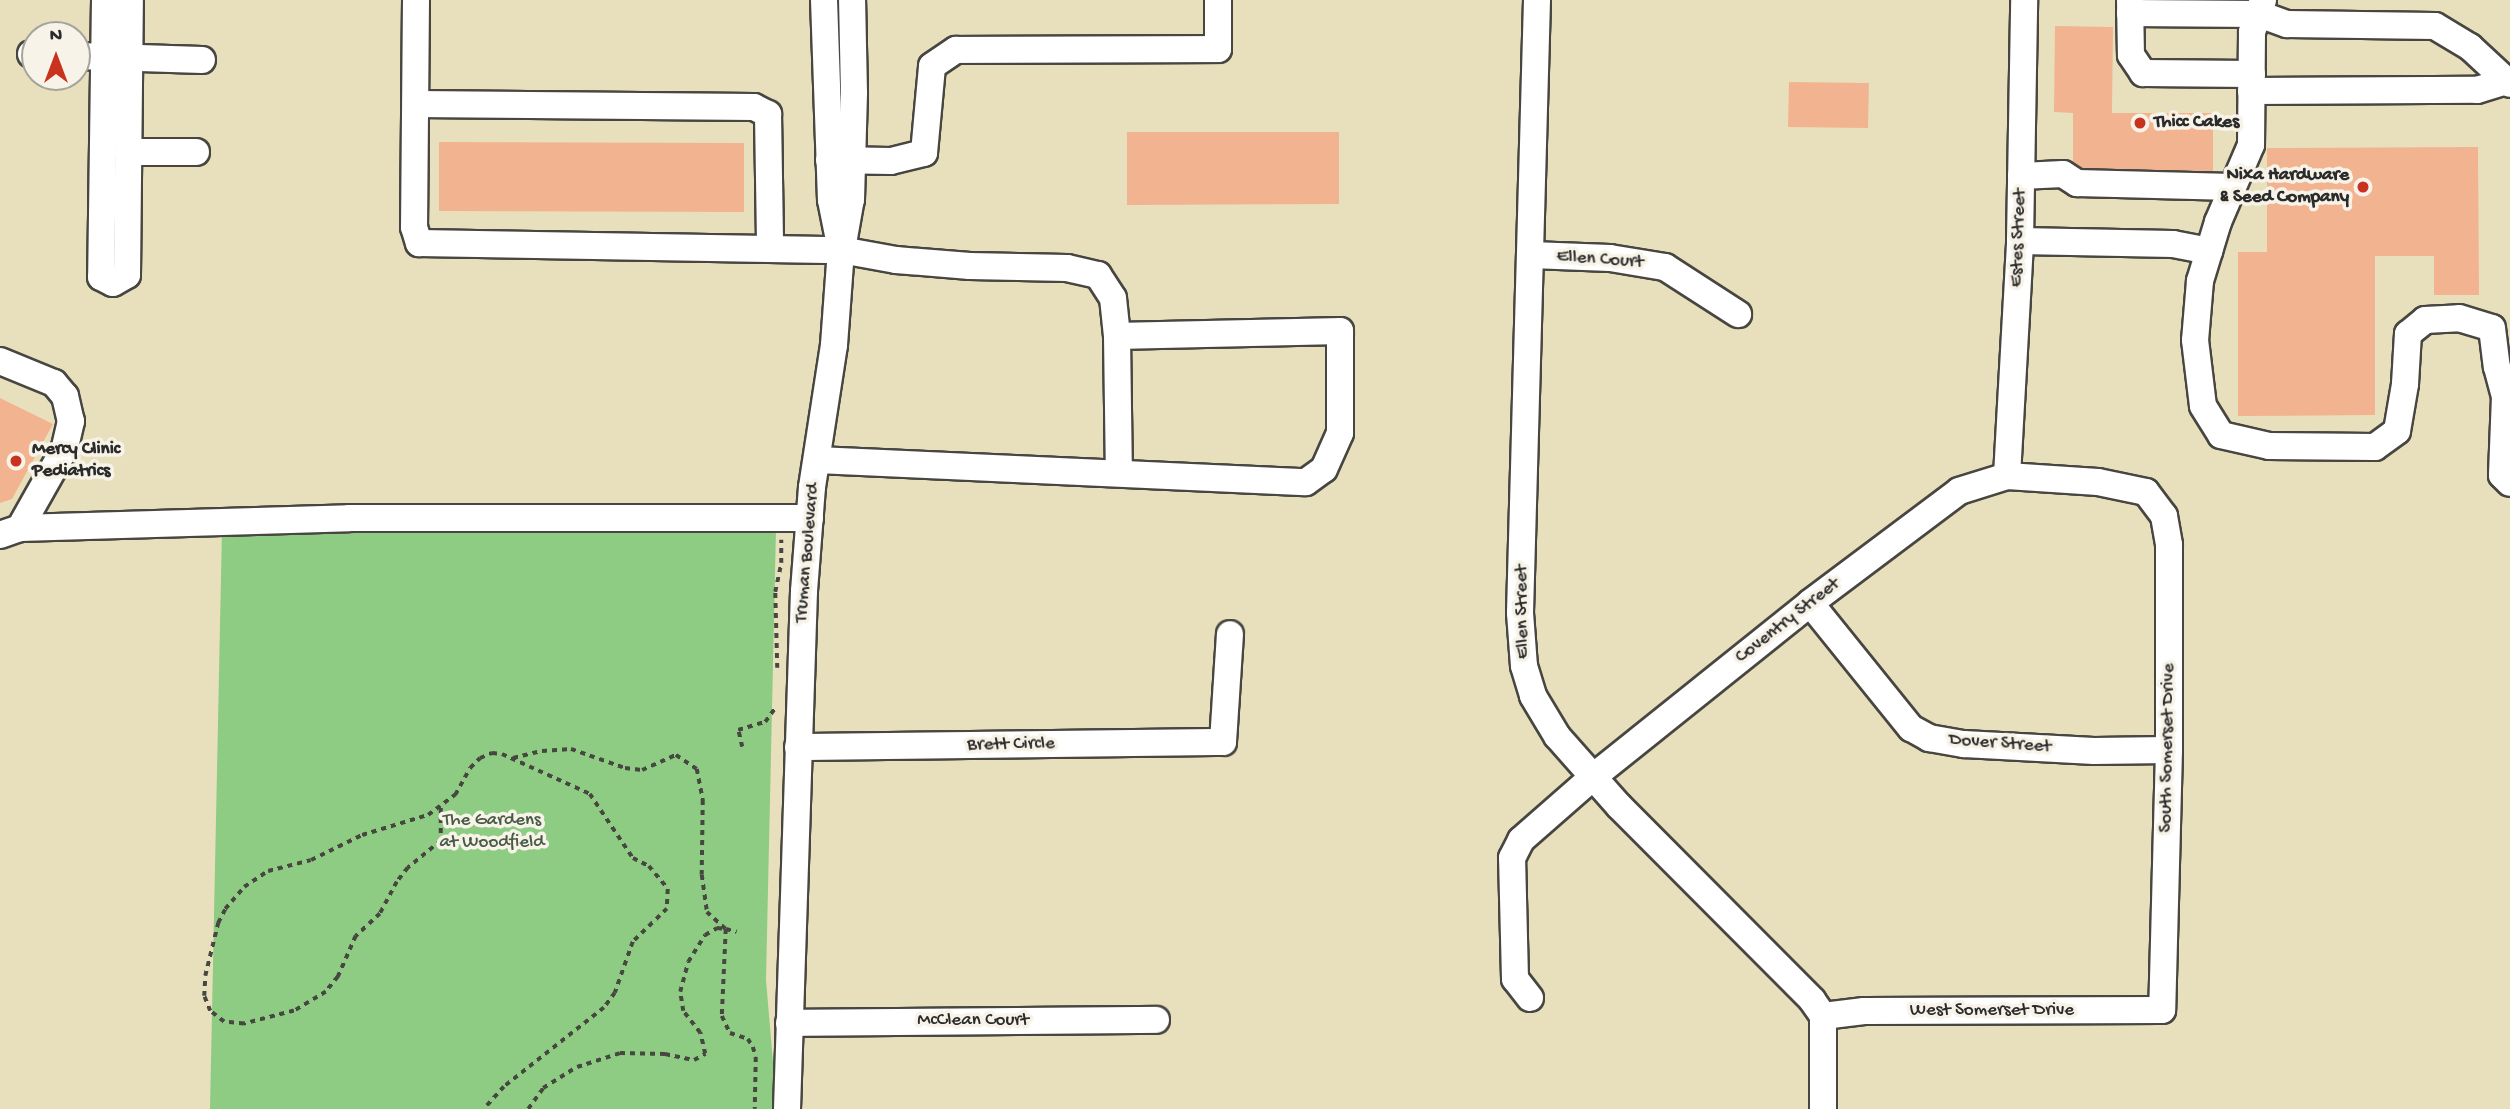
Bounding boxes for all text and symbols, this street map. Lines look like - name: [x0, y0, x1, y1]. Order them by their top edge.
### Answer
- north arrow: [21, 21, 91, 91]
- text: N: [50, 25, 62, 48]
- place label: Thicc Cakes: [2154, 112, 2239, 134]
- marker: Thicc Cakes: [2132, 115, 2148, 131]
- place label: Nixa Hardware & Seed Company: [2220, 165, 2349, 209]
- marker: Nixa Hardware & Seed Company: [2355, 179, 2371, 195]
- street label: Estes Street: [2006, 188, 2032, 288]
- street label: Ellen Court: [1556, 246, 1644, 274]
- place label: Mercy Clinic Pediatrics: [32, 439, 120, 483]
- marker: Mercy Clinic Pediatrics: [6, 451, 26, 471]
- street label: Truman Boulevard: [791, 482, 825, 624]
- street label: Ellen Street: [1511, 565, 1535, 659]
- street label: Coventry Street: [1731, 573, 1845, 669]
- street label: South Somerset Drive: [2155, 663, 2181, 833]
- street label: Dover Street: [1948, 729, 2052, 759]
- street label: Brett Circle: [967, 733, 1055, 757]
- park label: The Gardens at Woodfield: [440, 810, 544, 854]
- street label: West Somerset Drive: [1910, 1000, 2074, 1022]
- street label: McClean Court: [917, 1010, 1029, 1032]

